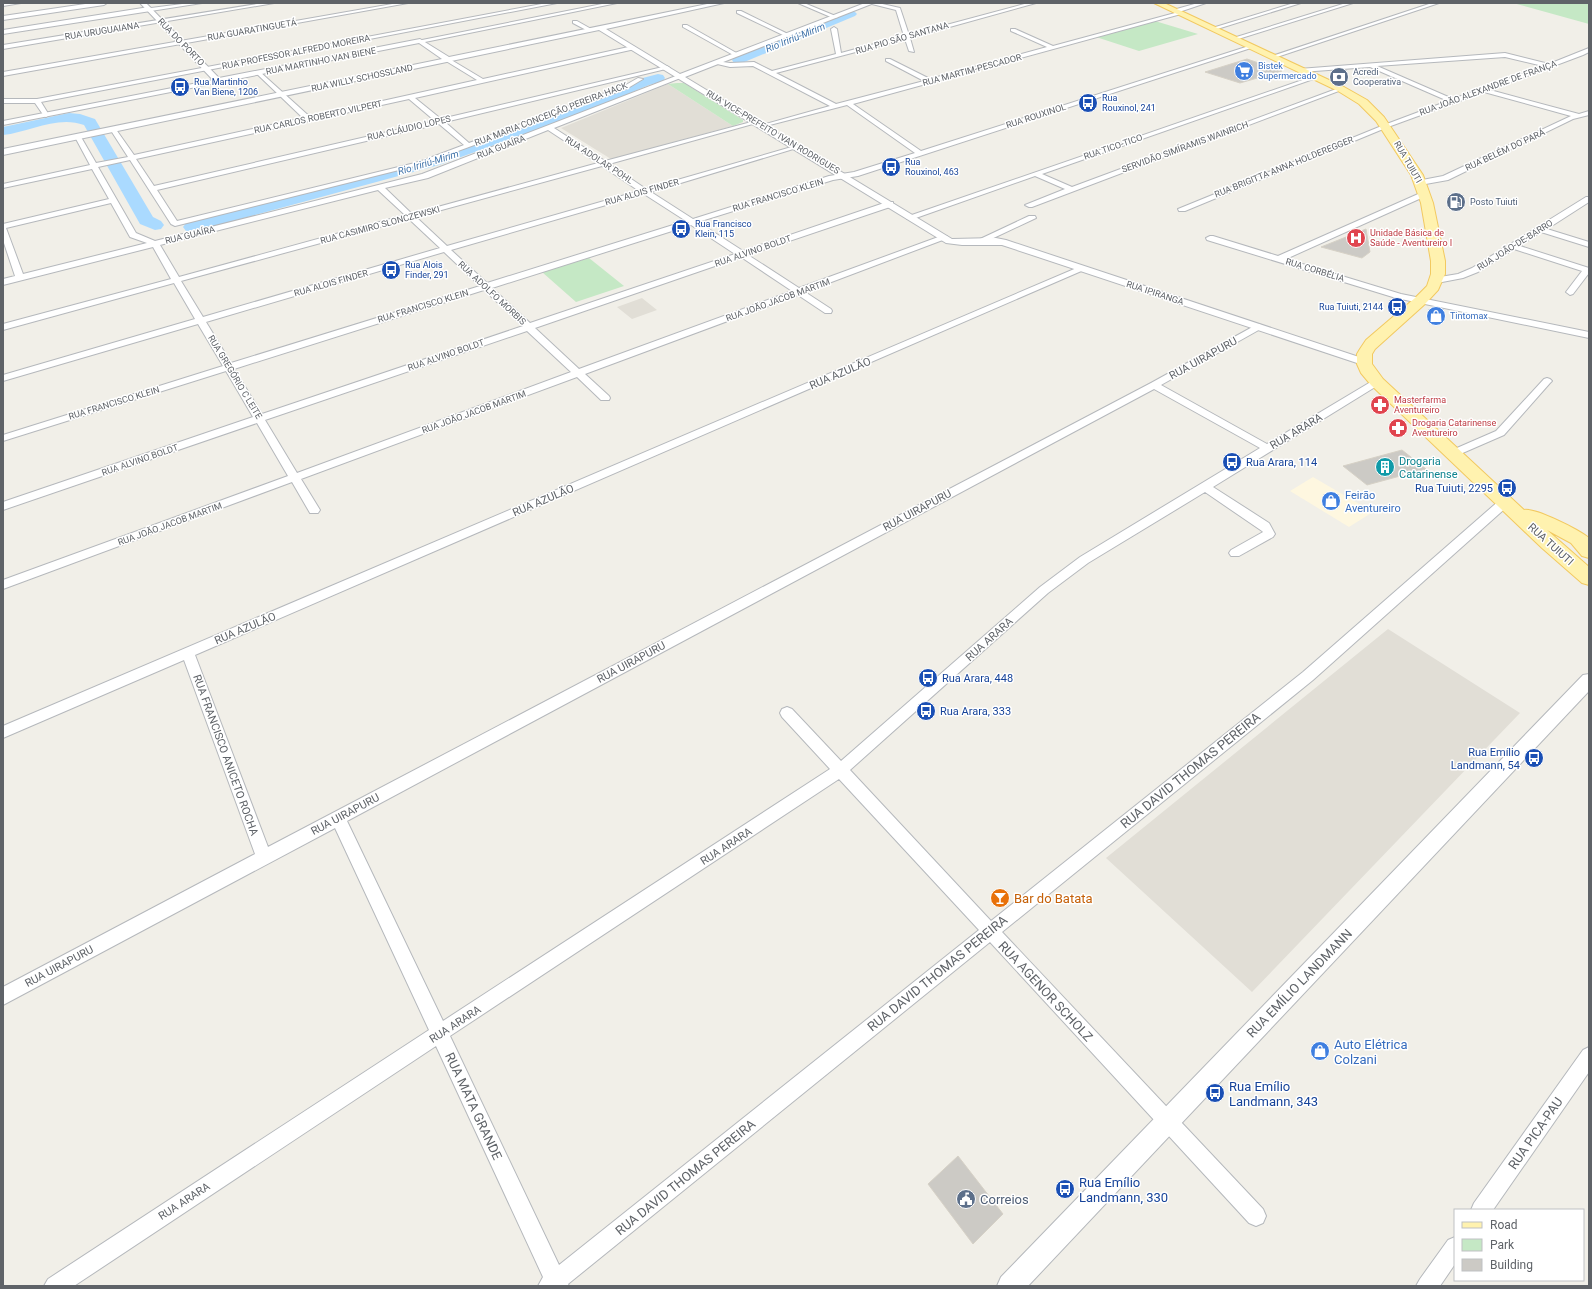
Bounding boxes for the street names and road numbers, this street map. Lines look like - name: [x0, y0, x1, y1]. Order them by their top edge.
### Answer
- street label: RUA DO PORTO: [156, 16, 206, 68]
- street label: RUA GUARATINGUETÁ: [207, 16, 297, 43]
- street label: RUA URUGUAIANA: [64, 20, 140, 42]
- street label: RUA PIO SÃO SANTANA: [854, 20, 950, 56]
- street label: RUA PROFESSOR ALFREDO MOREIRA: [221, 33, 371, 71]
- street label: RUA MARTINHO VAN BIENE: [265, 45, 377, 77]
- street label: RUA MARTIM-PESCADOR: [921, 52, 1023, 88]
- street label: RUA JOÃO ALEXANDRE DE FRANÇA: [1418, 58, 1558, 118]
- street label: RUA WILLY SCHOSSLAND: [310, 62, 414, 94]
- street label: RUA MARIA CONCEIÇÃO PEREIRA HACK: [473, 80, 629, 148]
- street label: RUA VICE-PREFEITO IVAN RODRIGUES: [704, 88, 842, 176]
- street label: RUA CARLOS ROBERTO VILPERT: [253, 98, 384, 135]
- street label: RUA ROUXINOL: [1005, 102, 1067, 130]
- street label: RUA CLÁUDIO LOPES: [366, 113, 452, 142]
- street label: SERVIDÃO SIMÍRAMIS WAINRICH: [1120, 118, 1250, 175]
- street label: RUA BELÉM DO PARÁ: [1463, 126, 1547, 173]
- street label: RUA GUAÍRA: [475, 132, 527, 161]
- street label: RUA TICO-TICO: [1082, 132, 1144, 162]
- street label: RUA ADOLAR POHL: [563, 134, 635, 186]
- street label: RUA BRIGITTA ANNA HOLDEREGGER: [1213, 134, 1355, 200]
- street label: RUA TUIUTI: [1392, 139, 1424, 185]
- street label: RUA FRANCISCO KLEIN: [731, 176, 825, 214]
- street label: RUA ALOIS FINDER: [604, 177, 681, 207]
- street label: RUA CASIMIRO SLONCZEWSKI: [319, 204, 441, 246]
- street label: RUA JOÃO-DE-BARRO: [1475, 218, 1555, 272]
- street label: RUA GUAÍRA: [164, 223, 216, 246]
- street label: RUA ALVINO BOLDT: [713, 233, 793, 269]
- street label: RUA CORBÉLIA: [1284, 255, 1346, 284]
- street label: RUA ADOLFO MORBIS: [456, 259, 528, 327]
- street label: RUA ALOIS FINDER: [293, 268, 370, 298]
- street label: RUA JOÃO JACOB MARTIM: [725, 276, 832, 324]
- street label: RUA IPIRANGA: [1125, 279, 1185, 307]
- street label: RUA FRANCISCO KLEIN: [376, 287, 470, 325]
- street label: RUA GREGÓRIO C LEITE: [206, 333, 265, 421]
- street label: RUA UIRAPURU: [1167, 334, 1240, 382]
- street label: RUA ALVINO BOLDT: [406, 337, 486, 373]
- street label: RUA AZULÃO: [808, 355, 873, 392]
- street label: RUA FRANCISCO KLEIN: [67, 384, 161, 422]
- street label: RUA JOÃO JACOB MARTIM: [421, 388, 528, 436]
- street label: RUA ARARA: [1268, 410, 1326, 452]
- street label: RUA ALVINO BOLDT: [100, 442, 180, 478]
- street label: RUA AZULÃO: [511, 482, 576, 519]
- street label: RUA UIRAPURU: [881, 487, 954, 534]
- street label: RUA JOÃO JACOB MARTIM: [117, 500, 224, 548]
- street label: RUA TUIUTI: [1525, 521, 1576, 568]
- street label: RUA AZULÃO: [213, 610, 278, 647]
- street label: RUA ARARA: [963, 614, 1016, 664]
- street label: RUA UIRAPURU: [595, 639, 668, 686]
- street label: RUA FRANCISCO ANICETO ROCHA: [190, 673, 261, 838]
- street label: RUA DAVID THOMAS PEREIRA: [1117, 709, 1264, 831]
- street label: RUA UIRAPURU: [309, 791, 382, 838]
- street label: RUA ARARA: [698, 825, 755, 868]
- street label: RUA DAVID THOMAS PEREIRA: [864, 912, 1011, 1034]
- street label: RUA EMÍLIO LANDMANN: [1244, 926, 1355, 1041]
- street label: RUA AGENOR SCHOLZ: [995, 938, 1096, 1045]
- street label: RUA UIRAPURU: [23, 943, 96, 990]
- street label: RUA ARARA: [427, 1003, 484, 1046]
- street label: RUA MATA GRANDE: [442, 1050, 505, 1162]
- street label: RUA PICA-PAU: [1505, 1094, 1566, 1172]
- street label: RUA DAVID THOMAS PEREIRA: [612, 1116, 759, 1238]
- street label: RUA ARARA: [156, 1180, 213, 1223]

